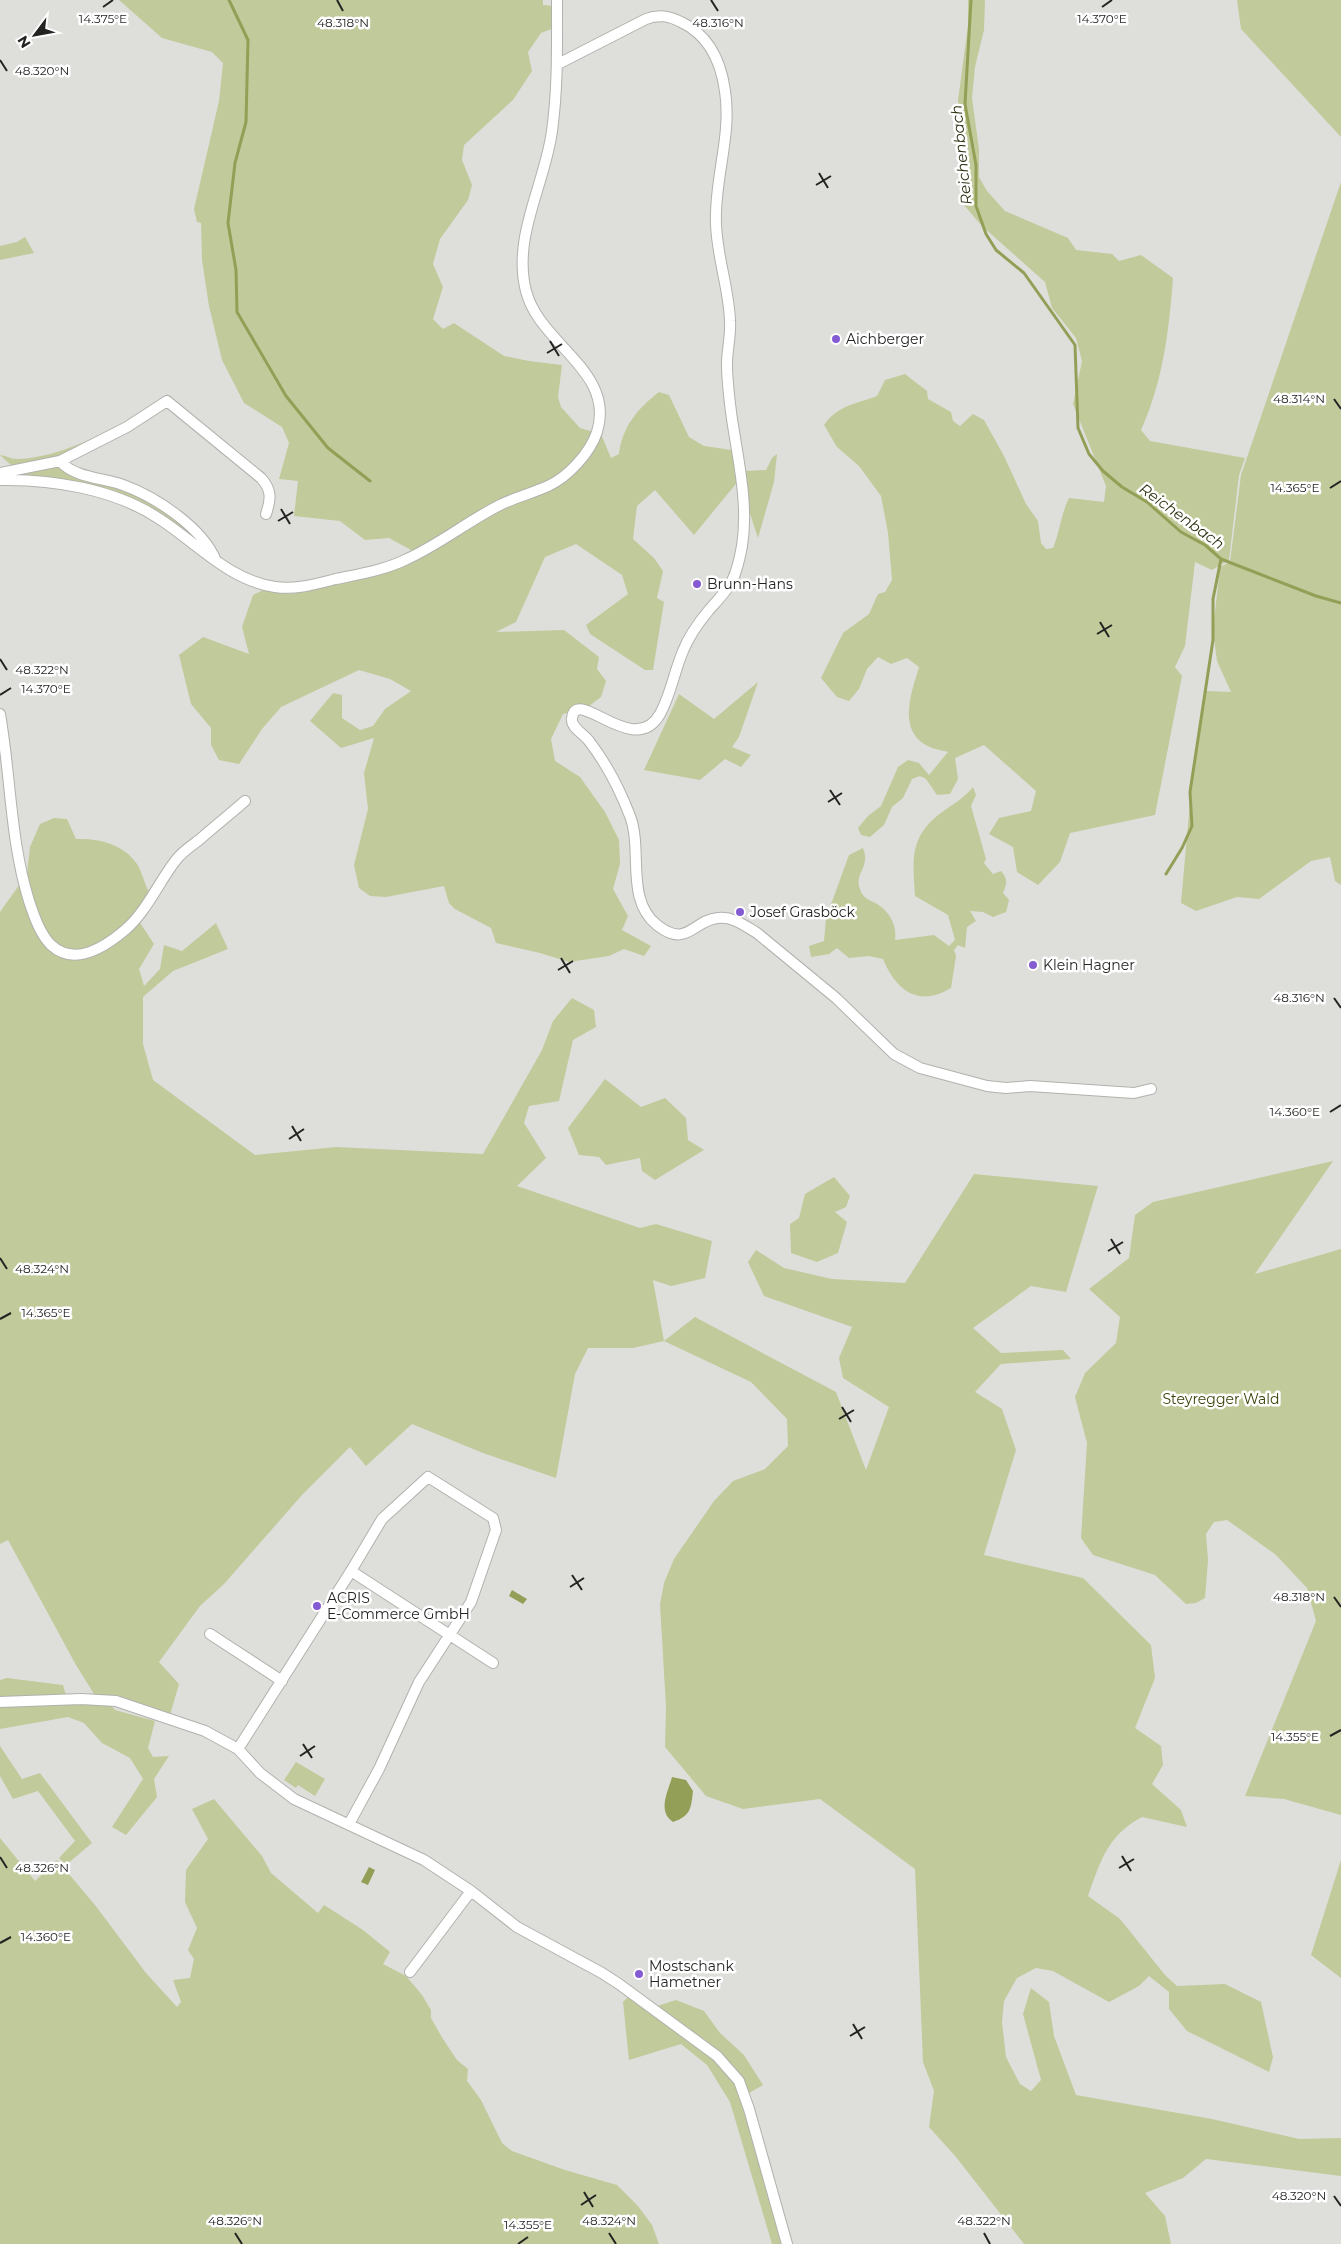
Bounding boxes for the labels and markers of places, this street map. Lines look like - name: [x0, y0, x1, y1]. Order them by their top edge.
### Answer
- place label: Aichberger: [846, 330, 924, 348]
- marker: Aichberger: [830, 333, 842, 345]
- place label: Brunn-Hans: [707, 575, 793, 593]
- marker: Brunn-Hans: [691, 578, 703, 590]
- place label: Josef Grasböck: [749, 903, 855, 921]
- marker: Josef Grasböck: [734, 906, 746, 918]
- place label: Klein Hagner: [1043, 956, 1135, 974]
- marker: Klein Hagner: [1027, 959, 1039, 971]
- place label: ACRIS E-Commerce GmbH: [327, 1589, 470, 1623]
- marker: ACRIS E-Commerce GmbH: [311, 1600, 323, 1612]
- place label: Mostschank Hametner: [649, 1957, 734, 1991]
- marker: Mostschank Hametner: [633, 1968, 645, 1980]

